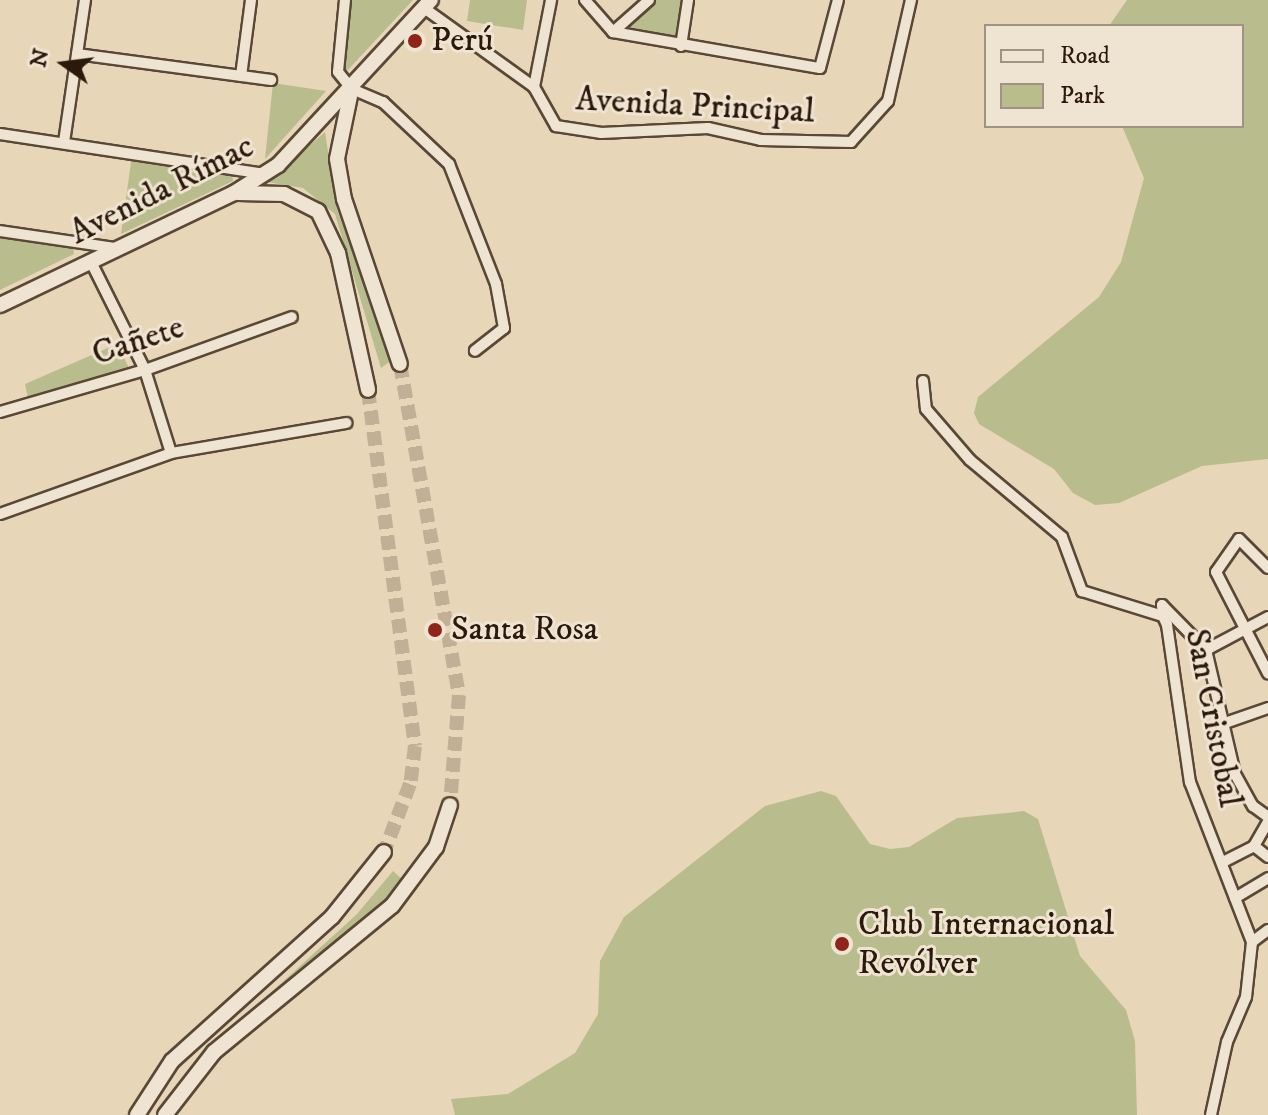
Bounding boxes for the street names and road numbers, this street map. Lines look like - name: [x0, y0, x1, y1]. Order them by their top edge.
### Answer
- street label: Avenida Principal: [575, 79, 815, 133]
- street label: Avenida Rímac: [63, 126, 261, 254]
- street label: Cañete: [87, 307, 189, 375]
- street label: San Cristobal: [1176, 626, 1250, 810]

